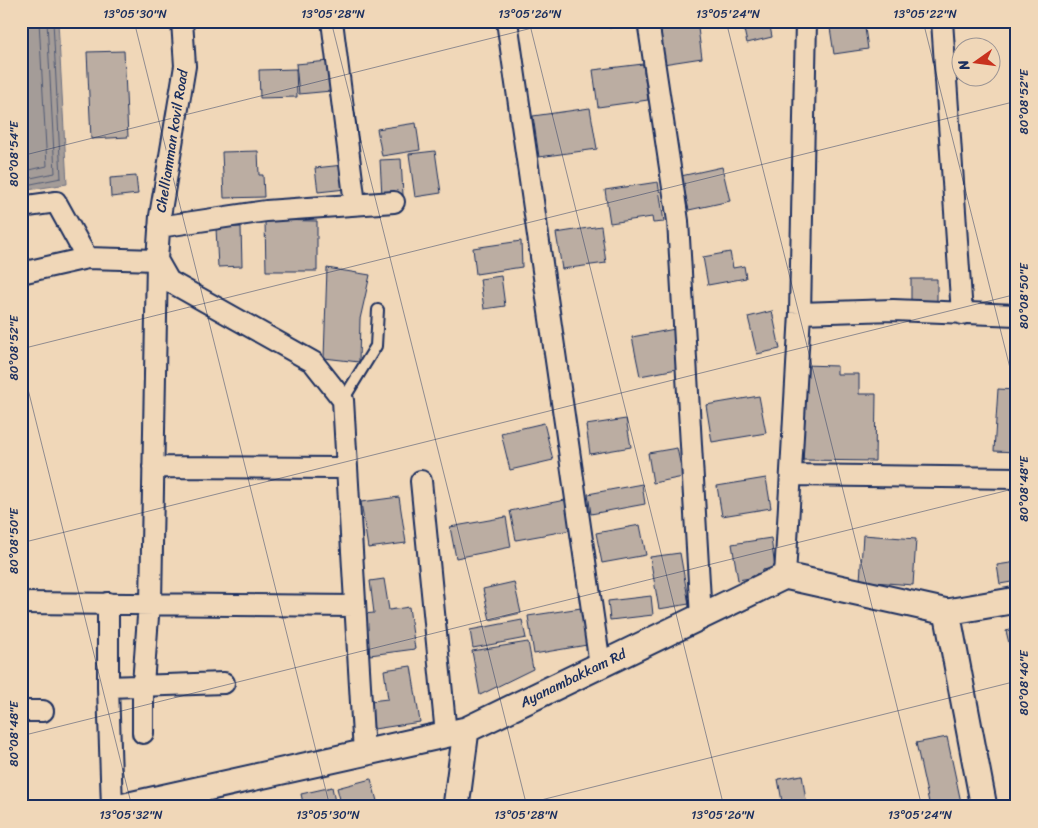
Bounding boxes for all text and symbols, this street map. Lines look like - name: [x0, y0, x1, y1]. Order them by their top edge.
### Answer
- text: 13°05'30"N: [103, 3, 168, 25]
- text: 13°05'28"N: [301, 3, 366, 25]
- text: 13°05'26"N: [498, 3, 562, 25]
- text: 13°05'24"N: [696, 3, 761, 25]
- text: 13°05'22"N: [893, 3, 957, 25]
- north arrow: [950, 38, 1000, 88]
- text: N: [950, 57, 977, 74]
- street label: Chelliamman kovil Road: [148, 66, 196, 214]
- text: 80°08'52"E: [1013, 68, 1035, 135]
- text: 80°08'54"E: [3, 120, 25, 187]
- text: 80°08'50"E: [1013, 262, 1035, 329]
- text: 80°08'52"E: [3, 314, 25, 381]
- text: 80°08'48"E: [1013, 455, 1035, 522]
- text: 80°08'50"E: [3, 507, 25, 574]
- street label: Ayanambakkam Rd: [515, 641, 632, 715]
- text: 80°08'46"E: [1013, 649, 1035, 716]
- text: 80°08'48"E: [3, 700, 25, 767]
- text: 13°05'32"N: [99, 804, 163, 826]
- text: 13°05'30"N: [296, 804, 361, 826]
- text: 13°05'28"N: [494, 804, 559, 826]
- text: 13°05'26"N: [691, 804, 755, 826]
- text: 13°05'24"N: [888, 804, 953, 826]

